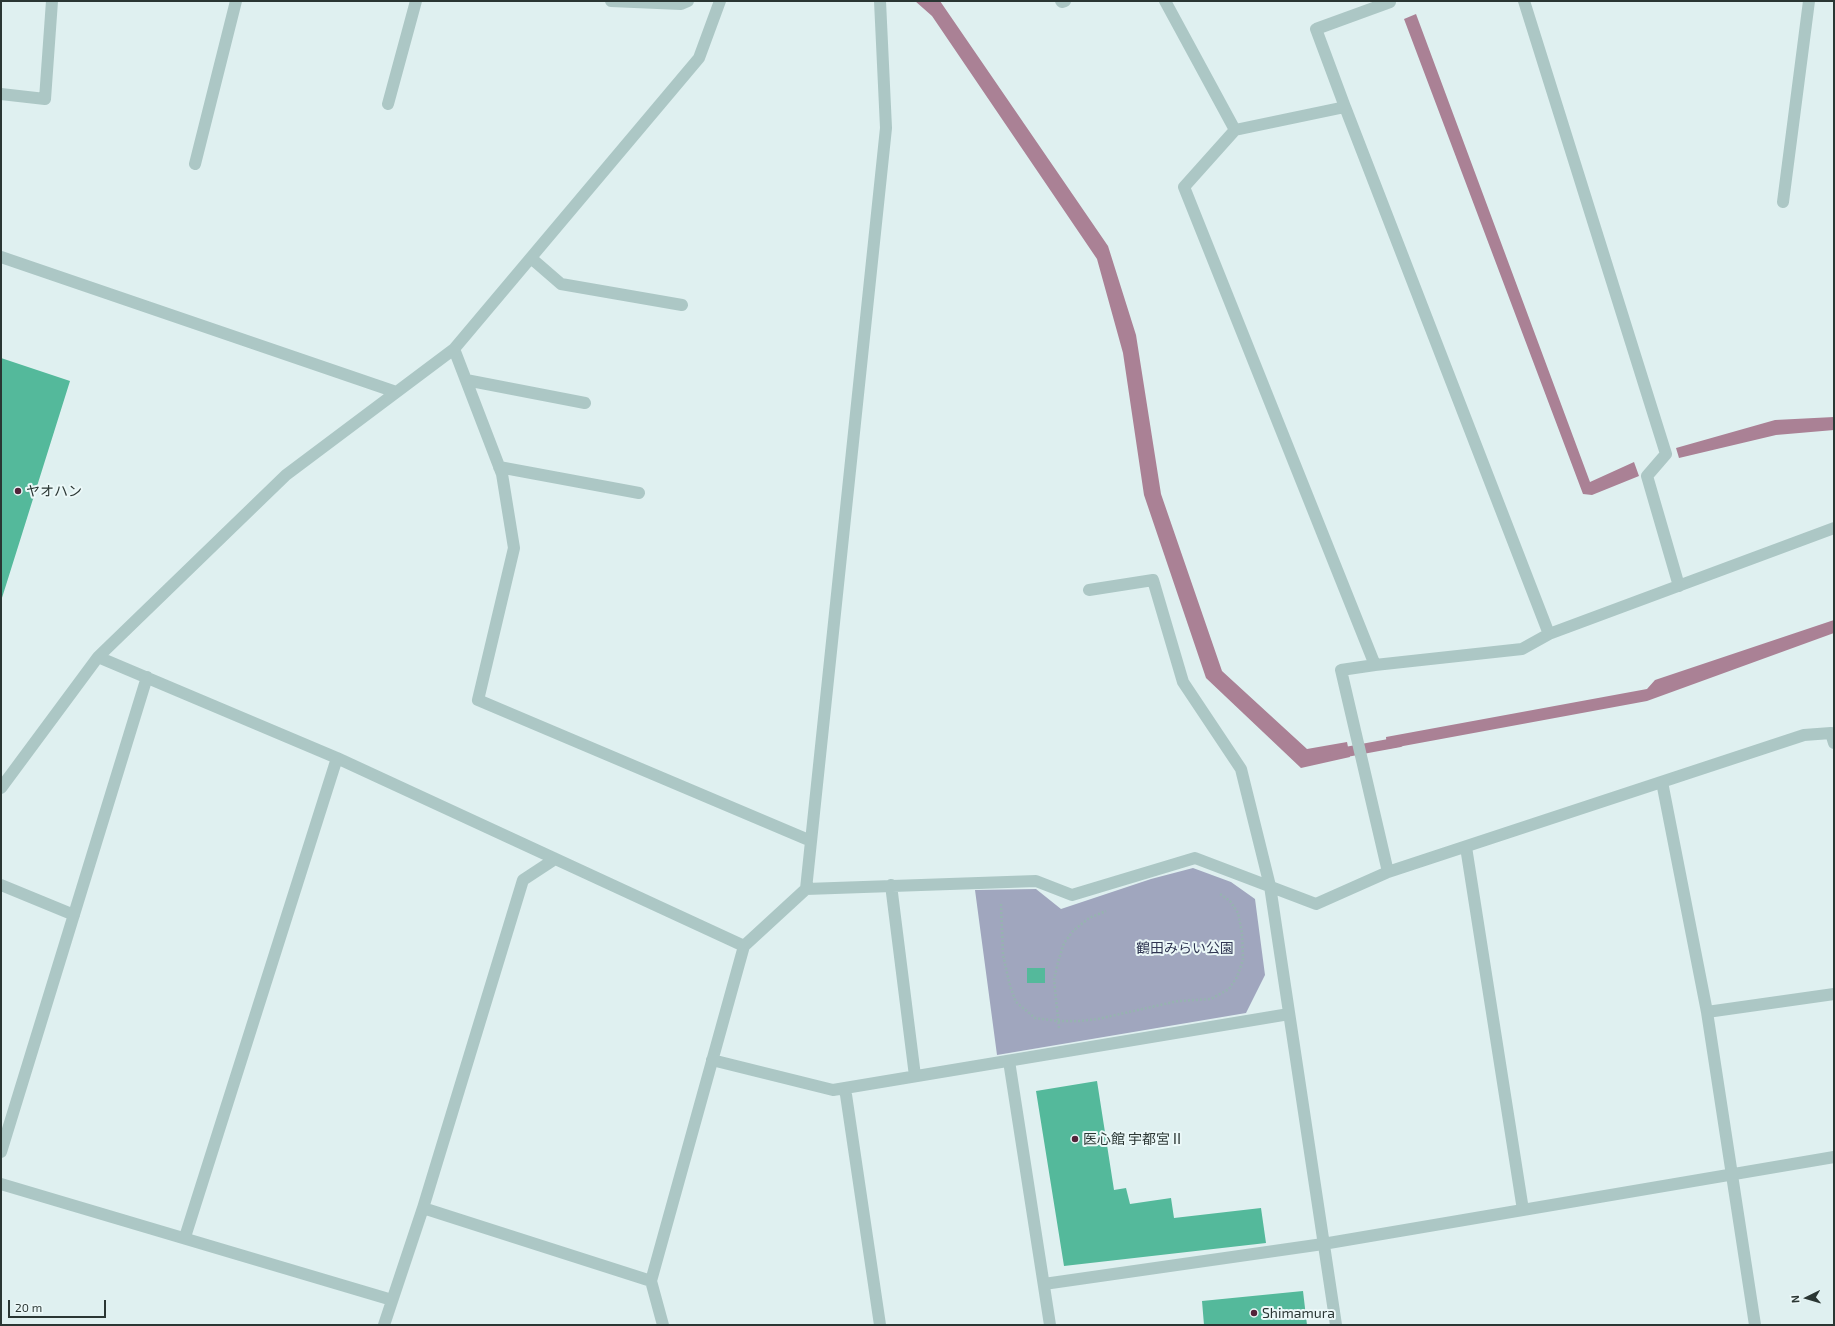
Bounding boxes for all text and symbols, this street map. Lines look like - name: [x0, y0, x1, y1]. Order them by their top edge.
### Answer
- place label: ヤオハン: [26, 483, 82, 499]
- marker: ヤオハン: [13, 486, 23, 496]
- park label: 鶴田みらい公園: [1136, 940, 1234, 956]
- place label: 医心館 宇都宮Ⅱ: [1083, 1131, 1184, 1147]
- marker: 医心館 宇都宮Ⅱ: [1070, 1134, 1080, 1144]
- north arrow: [1787, 1278, 1827, 1318]
- scale bar: [10, 1292, 108, 1318]
- text: N: [1788, 1295, 1801, 1304]
- text: 20 m: [15, 1300, 42, 1314]
- place label: Shimamura: [1262, 1305, 1335, 1321]
- marker: Shimamura: [1249, 1308, 1259, 1318]

